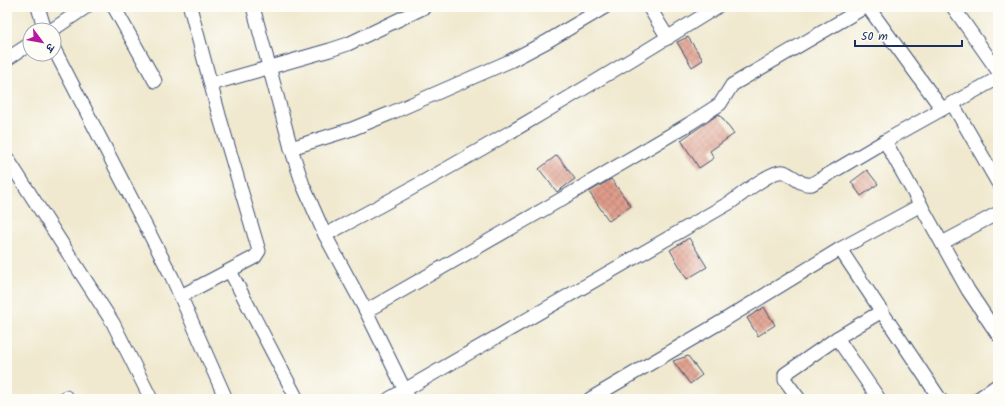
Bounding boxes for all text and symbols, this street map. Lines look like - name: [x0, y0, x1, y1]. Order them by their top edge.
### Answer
- north arrow: [22, 22, 62, 62]
- scale bar: [855, 22, 962, 48]
- text: 50 m: [861, 27, 888, 46]
- text: उ: [39, 39, 59, 56]

